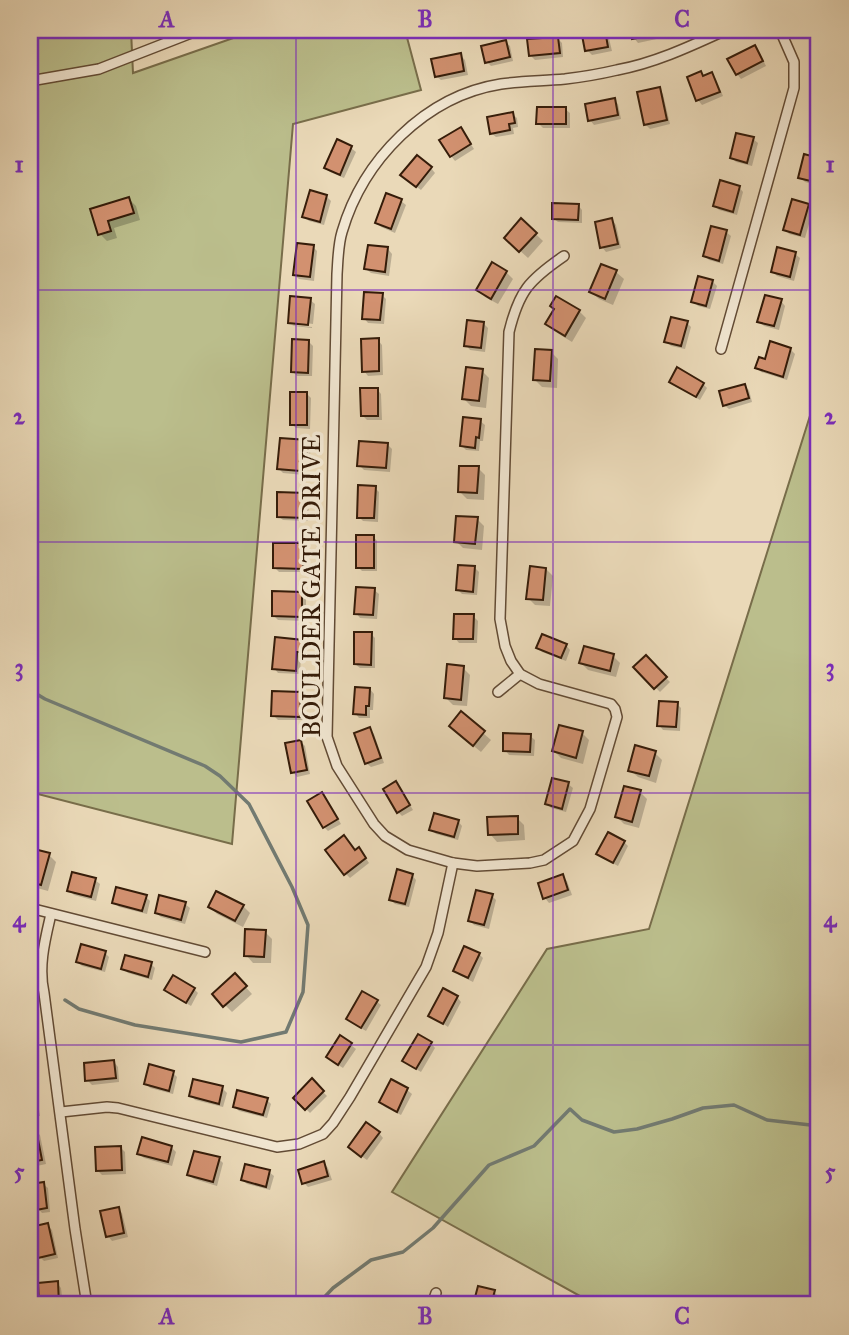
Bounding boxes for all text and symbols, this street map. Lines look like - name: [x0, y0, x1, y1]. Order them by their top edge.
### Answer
- text: A: [157, 5, 175, 33]
- text: B: [417, 5, 433, 33]
- text: C: [674, 5, 690, 33]
- text: 1: [14, 150, 24, 178]
- text: 1: [825, 150, 835, 178]
- text: 2: [13, 402, 25, 430]
- text: 2: [824, 402, 836, 430]
- street label: BOULDER GATE DRIVE: [295, 434, 327, 738]
- text: 3: [14, 653, 24, 682]
- text: 3: [825, 653, 835, 682]
- text: 4: [13, 905, 27, 933]
- text: 4: [824, 905, 838, 933]
- text: 5: [14, 1157, 25, 1185]
- text: 5: [825, 1157, 836, 1185]
- text: A: [157, 1302, 175, 1330]
- text: B: [417, 1302, 433, 1330]
- text: C: [674, 1302, 690, 1330]

